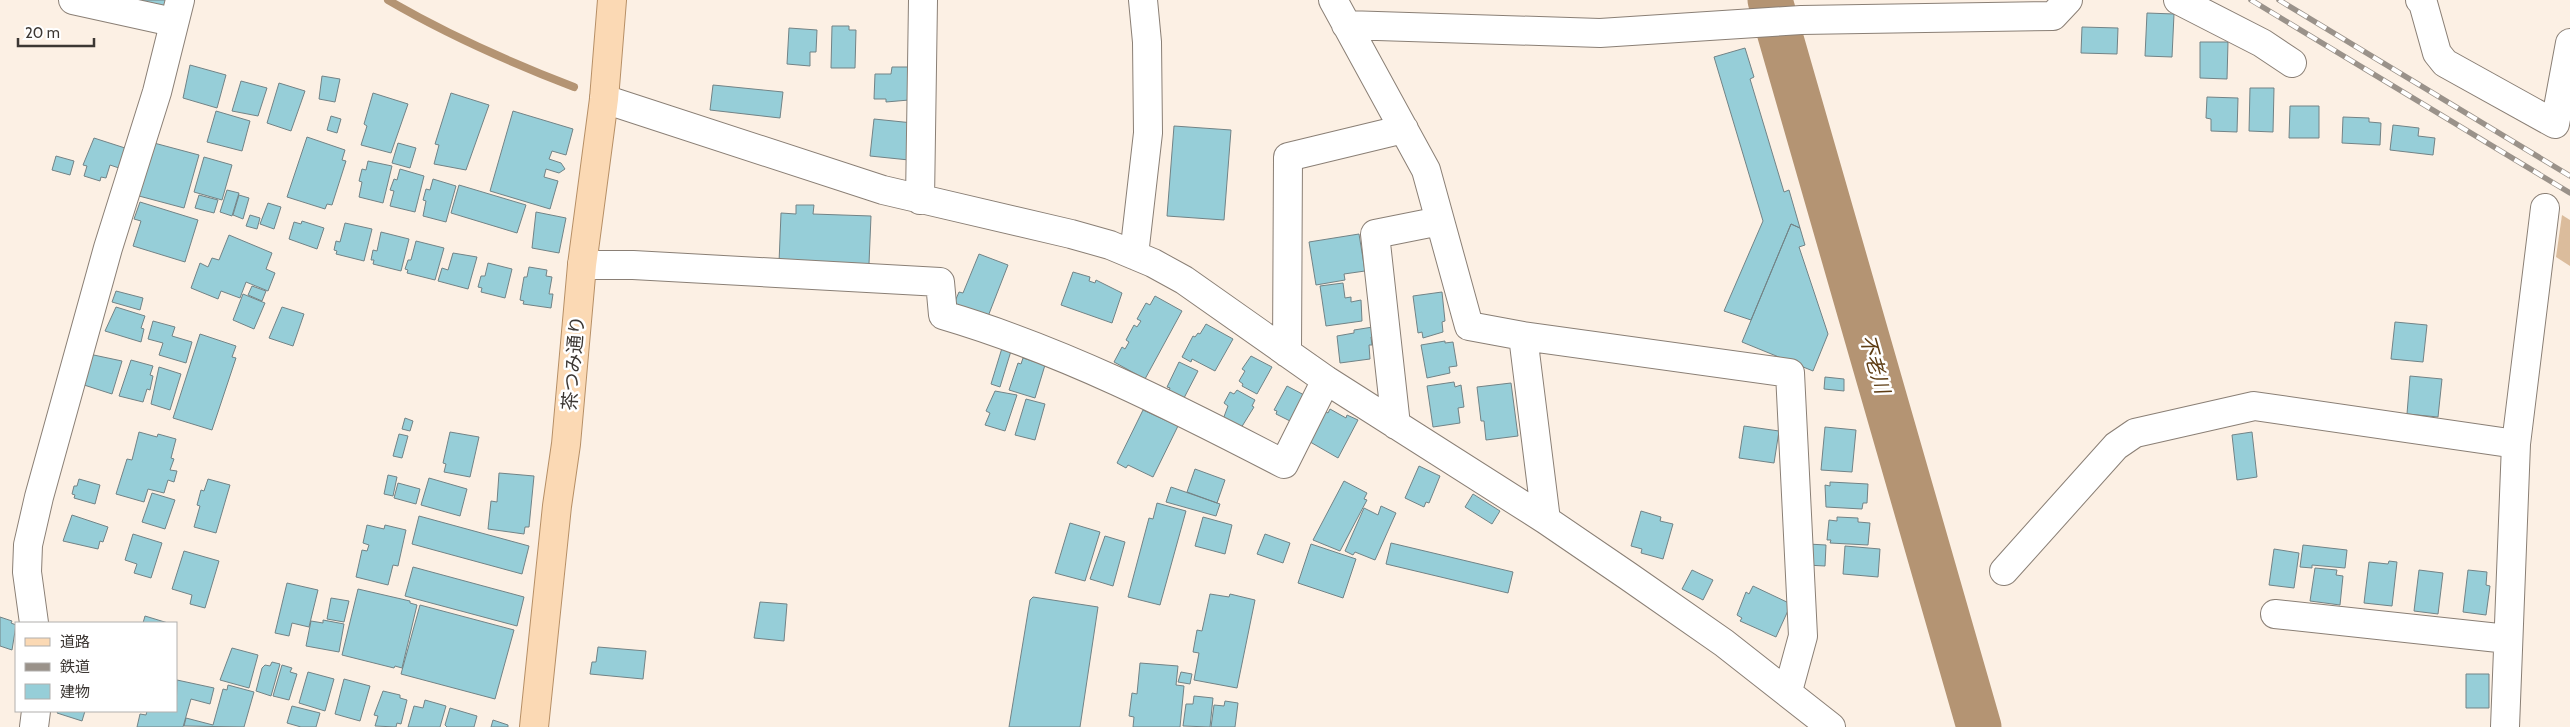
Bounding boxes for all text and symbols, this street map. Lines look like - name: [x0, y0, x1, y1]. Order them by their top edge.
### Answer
- scale bar: [18, 15, 94, 47]
- text: 20 m: [25, 24, 60, 42]
- street label: 茶つみ通り: [558, 315, 589, 411]
- water label: 不老川: [1855, 332, 1895, 398]
- legend: [15, 622, 178, 712]
- text: 道路: [60, 633, 90, 651]
- text: 鉄道: [60, 658, 90, 676]
- text: 建物: [60, 683, 90, 701]

